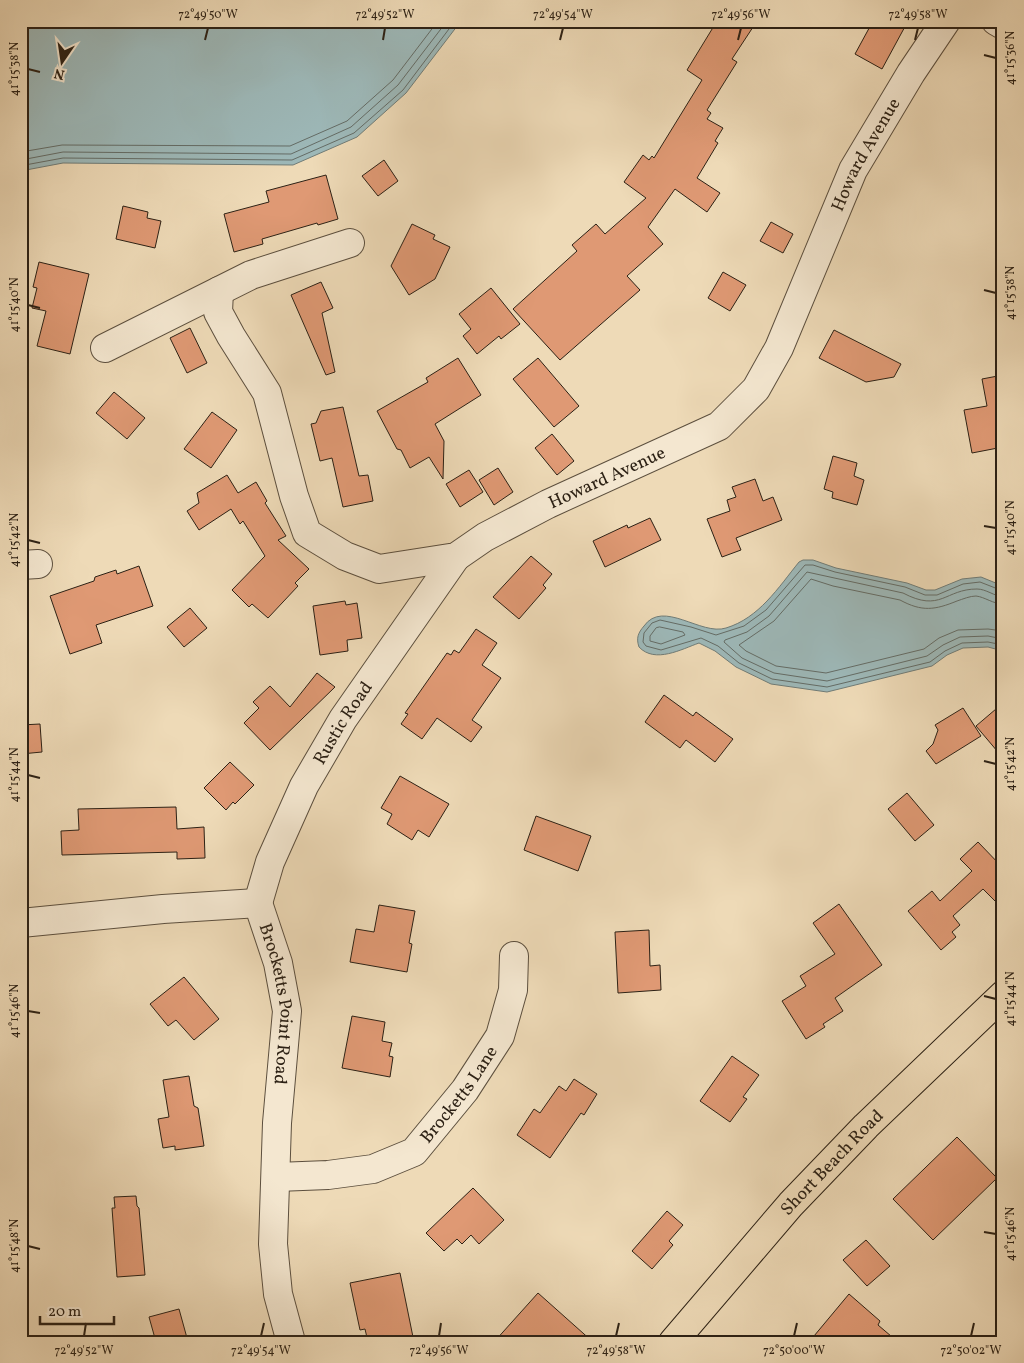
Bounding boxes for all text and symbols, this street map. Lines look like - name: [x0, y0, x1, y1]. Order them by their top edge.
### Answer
- text: 72°49'50"W: [178, 7, 238, 23]
- text: 72°49'52"W: [355, 7, 415, 23]
- text: 72°49'54"W: [533, 7, 593, 23]
- text: 72°49'56"W: [711, 7, 771, 23]
- text: 72°49'58"W: [888, 7, 948, 23]
- text: 41°15'36"N: [1003, 31, 1019, 85]
- north arrow: [38, 38, 88, 88]
- text: 41°15'38"N: [7, 42, 23, 96]
- text: N: [52, 63, 67, 84]
- street label: Howard Avenue: [826, 94, 907, 216]
- text: 41°15'38"N: [1003, 266, 1019, 320]
- text: 41°15'40"N: [7, 277, 23, 333]
- street label: Howard Avenue: [545, 441, 670, 516]
- text: 41°15'40"N: [1003, 500, 1019, 556]
- text: 41°15'42"N: [7, 513, 23, 567]
- street label: Rustic Road: [308, 677, 379, 770]
- text: 41°15'42"N: [1003, 737, 1019, 791]
- text: 41°15'44"N: [7, 747, 23, 803]
- street label: Brocketts Point Road: [252, 920, 298, 1086]
- text: 41°15'44"N: [1003, 971, 1019, 1027]
- text: 41°15'46"N: [7, 984, 23, 1038]
- street label: Brocketts Lane: [415, 1041, 504, 1149]
- street label: Short Beach Road: [775, 1104, 890, 1222]
- text: 41°15'46"N: [1003, 1207, 1019, 1261]
- text: 41°15'48"N: [7, 1219, 23, 1273]
- scale bar: [40, 1293, 114, 1325]
- text: 20 m: [48, 1302, 81, 1323]
- text: 72°49'52"W: [54, 1343, 114, 1359]
- text: 72°49'54"W: [231, 1343, 291, 1359]
- text: 72°49'56"W: [409, 1343, 469, 1359]
- text: 72°49'58"W: [586, 1343, 646, 1359]
- text: 72°50'00"W: [763, 1343, 825, 1359]
- text: 72°50'02"W: [940, 1343, 1002, 1359]

